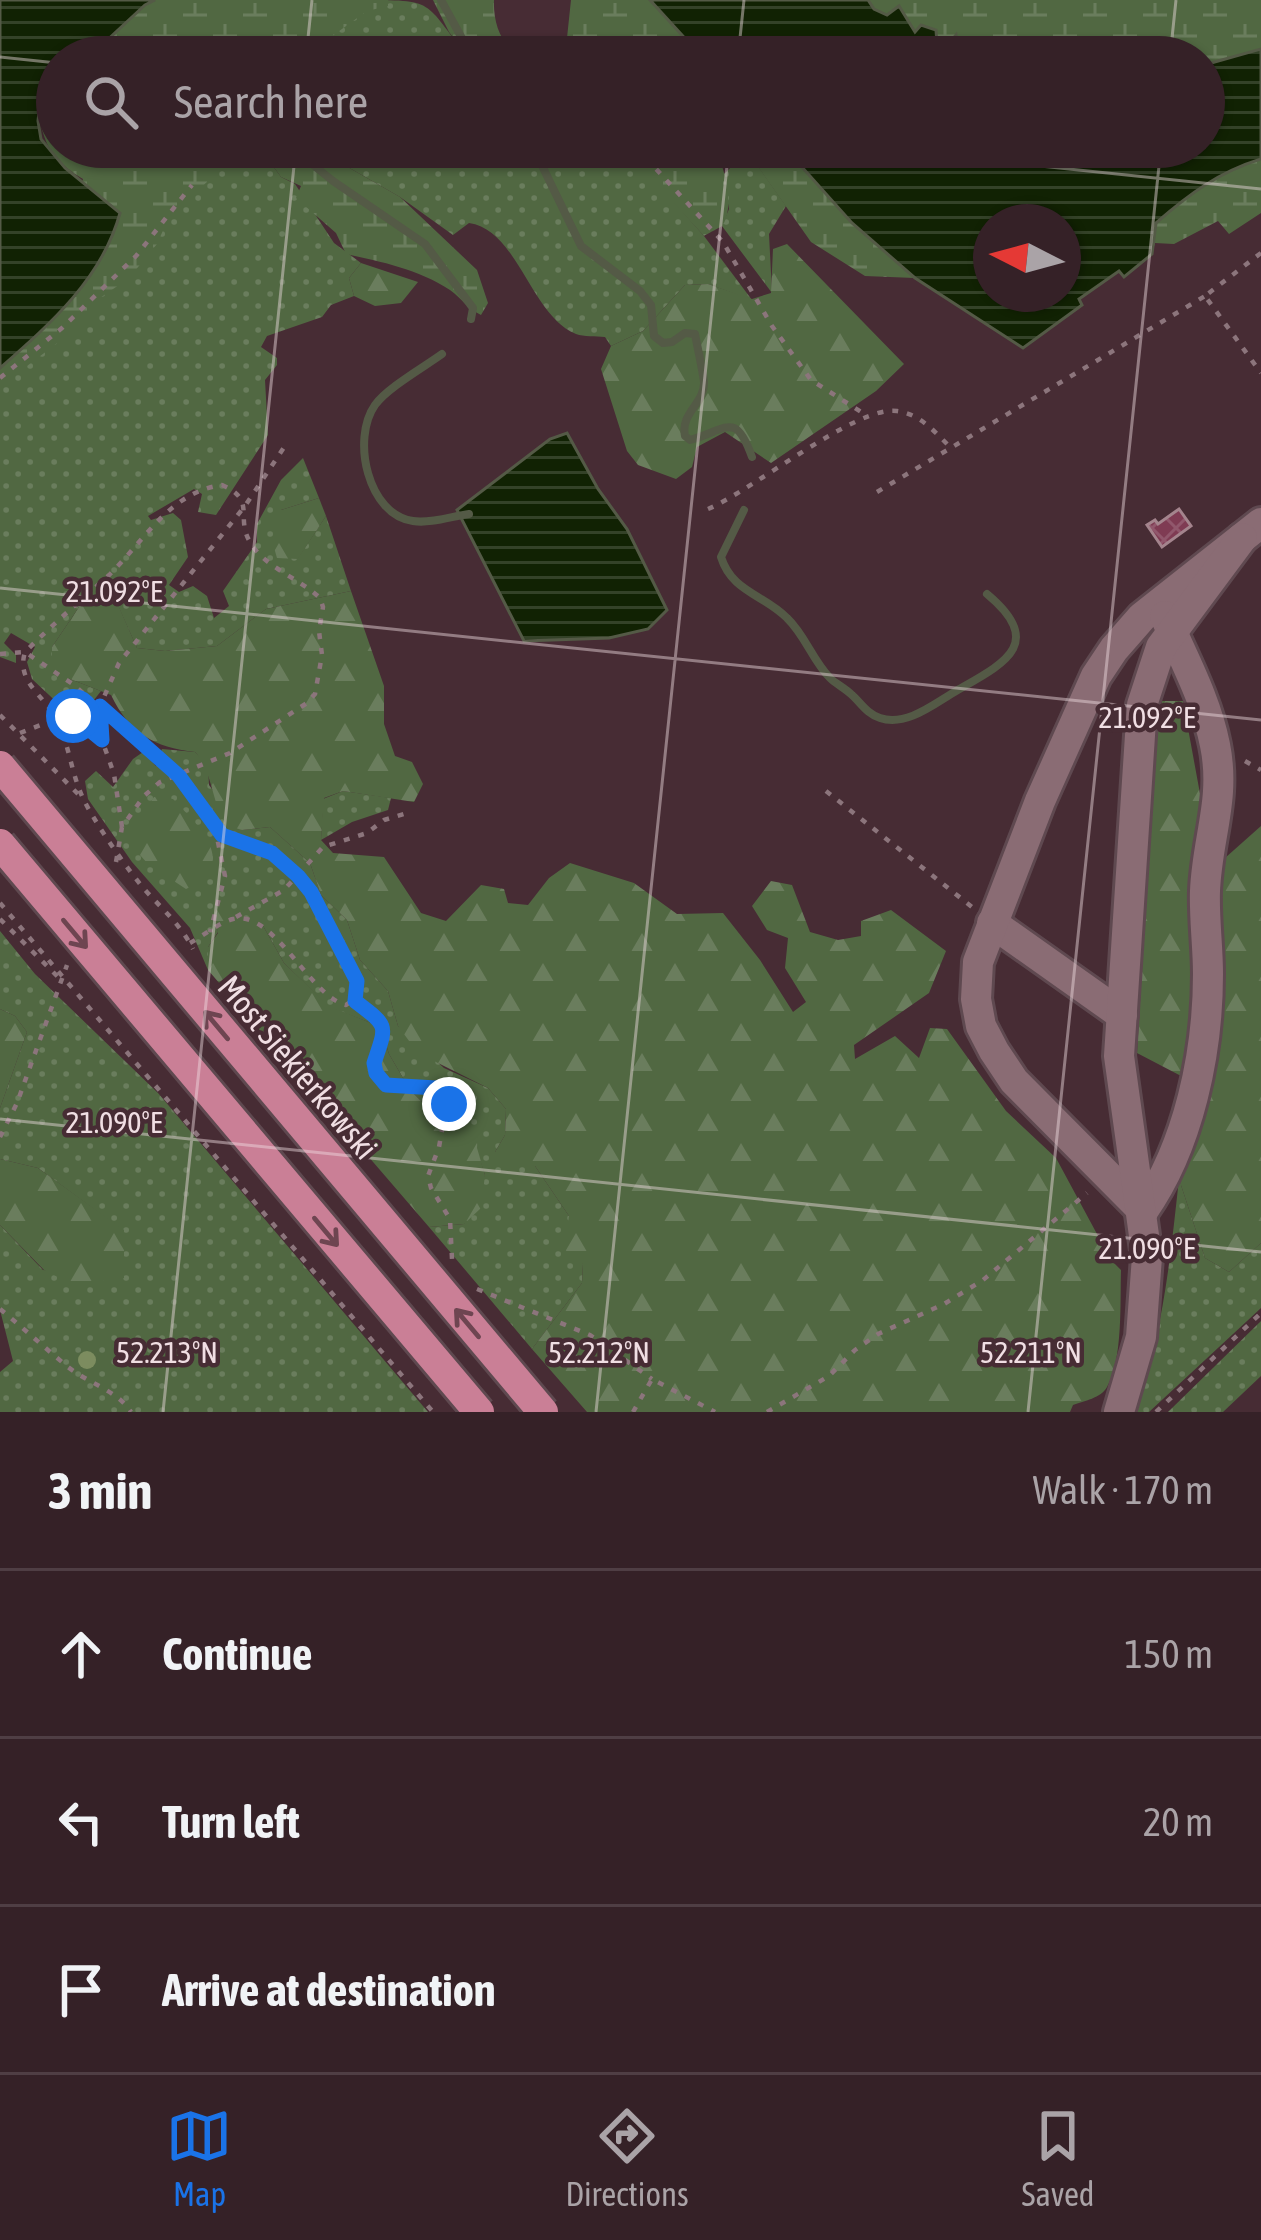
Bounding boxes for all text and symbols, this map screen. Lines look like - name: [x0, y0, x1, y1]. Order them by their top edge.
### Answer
- search box: [36, 36, 1225, 168]
- icon: search: [78, 69, 144, 135]
- text: Search here: [174, 76, 368, 128]
- north arrow: [973, 204, 1081, 312]
- text: 21.092°E: [66, 574, 163, 608]
- route start: [46, 689, 100, 743]
- text: 21.092°E: [1099, 700, 1196, 734]
- one-way arrow: [61, 917, 87, 949]
- street label: Most Siekierkowski: [210, 968, 386, 1166]
- one-way arrow: [202, 1010, 230, 1041]
- route end: [422, 1077, 476, 1131]
- text: 21.090°E: [66, 1105, 163, 1139]
- one-way arrow: [312, 1216, 340, 1247]
- text: 21.090°E: [1099, 1231, 1196, 1265]
- one-way arrow: [454, 1308, 482, 1339]
- text: 52.213°N: [116, 1335, 218, 1369]
- text: 52.212°N: [548, 1335, 650, 1369]
- text: 52.211°N: [980, 1335, 1082, 1369]
- text: 3 min: [48, 1461, 152, 1520]
- text: Walk · 170 m: [1033, 1468, 1213, 1512]
- icon: ahead: [48, 1621, 114, 1687]
- text: Continue: [162, 1628, 313, 1680]
- text: 150 m: [1125, 1632, 1213, 1676]
- icon: left: [48, 1789, 114, 1855]
- text: Turn left: [162, 1796, 300, 1848]
- text: 20 m: [1143, 1800, 1213, 1844]
- icon: arrive: [48, 1957, 114, 2023]
- text: Arrive at destination: [162, 1964, 496, 2016]
- tab: Map: [166, 2103, 232, 2213]
- tab: Directions: [565, 2103, 689, 2213]
- tab: Saved: [1022, 2103, 1094, 2213]

